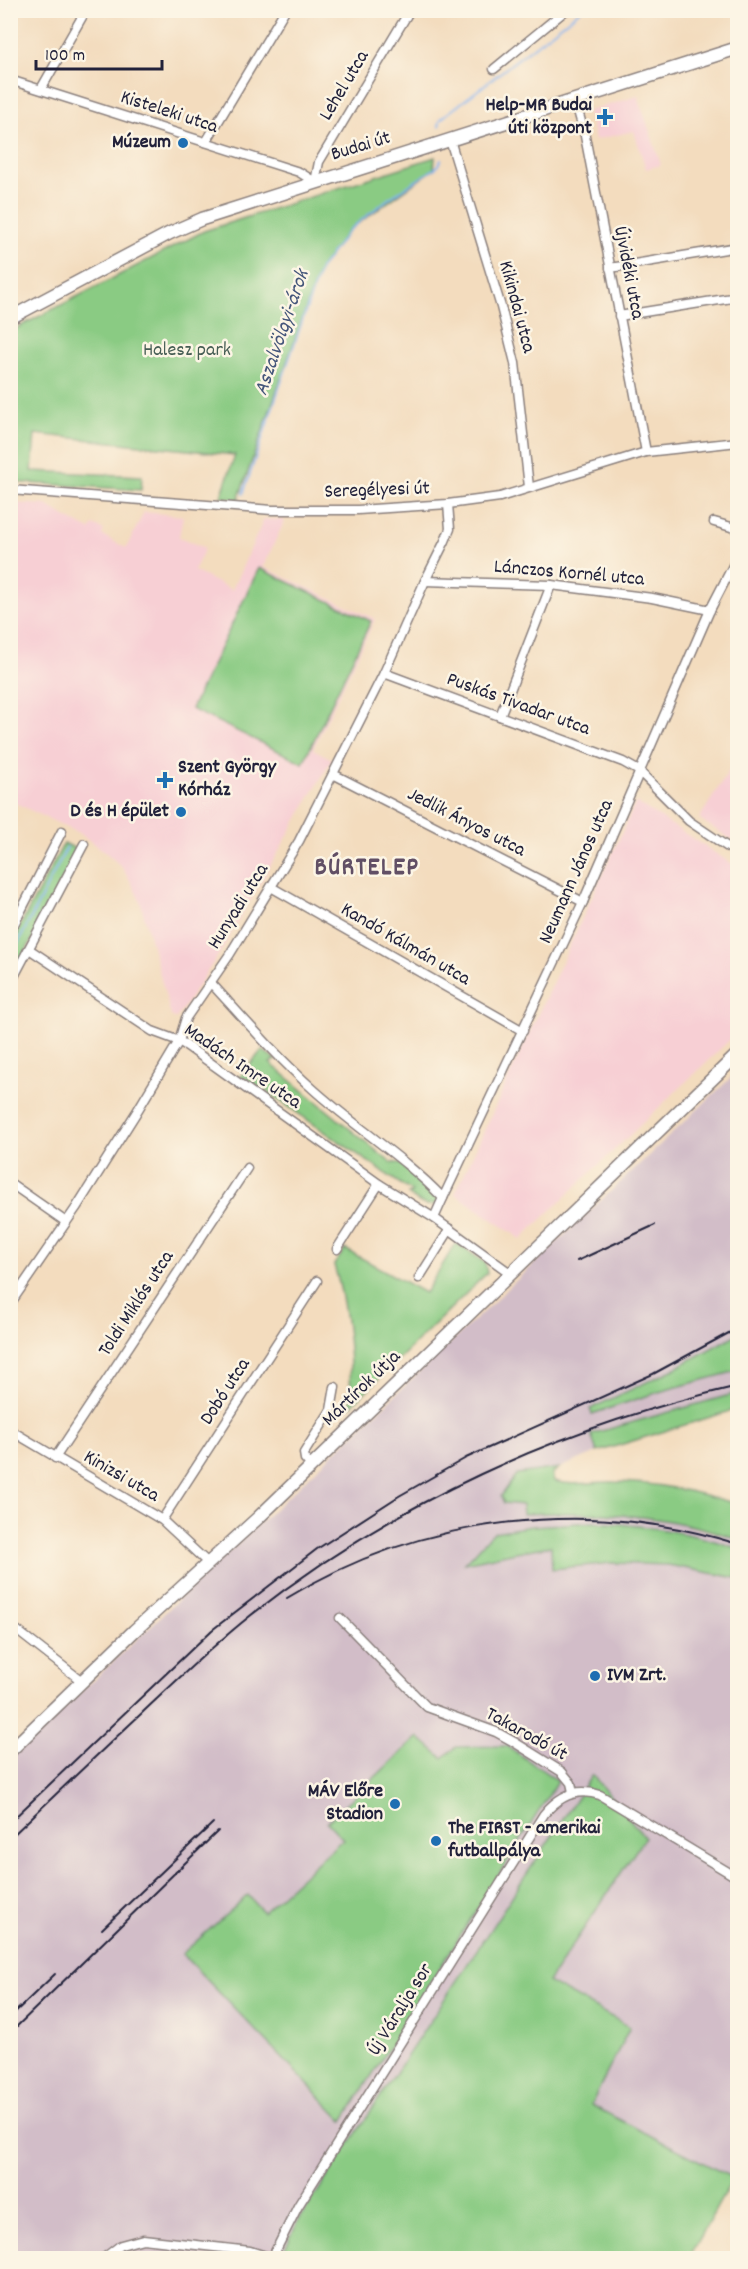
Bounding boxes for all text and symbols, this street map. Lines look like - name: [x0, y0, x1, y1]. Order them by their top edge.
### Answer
- scale bar: [36, 33, 162, 71]
- text: 100 m: [45, 44, 85, 69]
- street label: Lehel utca: [313, 45, 377, 127]
- street label: Kisteleki utca: [117, 84, 222, 142]
- place label: Help-MR Budai úti központ: [486, 92, 593, 143]
- marker: Help-MR Budai úti központ: [596, 108, 614, 126]
- street label: Budai út: [328, 125, 394, 169]
- place label: Múzeum: [112, 129, 171, 157]
- marker: Múzeum: [176, 136, 190, 150]
- street label: Újvidéki utca: [605, 224, 651, 322]
- street label: Kikindai utca: [490, 258, 542, 357]
- water label: Aszalvölgyi-árok: [247, 264, 319, 400]
- park label: Halesz park: [143, 337, 231, 365]
- street label: Seregélyesi út: [324, 475, 430, 507]
- street label: Lánczos Kornél utca: [493, 553, 646, 595]
- street label: Puskás Tivadar utca: [442, 666, 594, 744]
- place label: Szent György Kórház: [178, 754, 277, 805]
- marker: Szent György Kórház: [156, 771, 174, 789]
- street label: Jedlik Ányos utca: [402, 781, 531, 865]
- street label: Neumann János utca: [533, 795, 622, 949]
- place label: D és H épület: [70, 798, 170, 826]
- marker: D és H épület: [174, 805, 188, 819]
- district label: BÚRTELEP: [314, 850, 420, 887]
- street label: Hunyadi utca: [202, 858, 277, 955]
- street label: Kandó Kálmán utca: [335, 896, 476, 994]
- street label: Madách Imre utca: [178, 1017, 307, 1117]
- street label: Toldi Miklós utca: [92, 1245, 182, 1362]
- street label: Mártírok útja: [316, 1344, 408, 1434]
- street label: Dobó utca: [194, 1352, 258, 1431]
- street label: Kinizsi utca: [78, 1444, 165, 1510]
- place label: IVM Zrt.: [607, 1662, 666, 1690]
- marker: IVM Zrt.: [588, 1669, 602, 1683]
- street label: Takarodó út: [480, 1701, 572, 1769]
- place label: MÁV Előre Stadion: [308, 1778, 383, 1829]
- marker: MÁV Előre Stadion: [388, 1797, 402, 1811]
- place label: The FIRST - amerikai futballpálya: [447, 1815, 601, 1866]
- marker: The FIRST - amerikai futballpálya: [429, 1834, 443, 1848]
- street label: Új Váralja sor: [362, 1958, 441, 2062]

